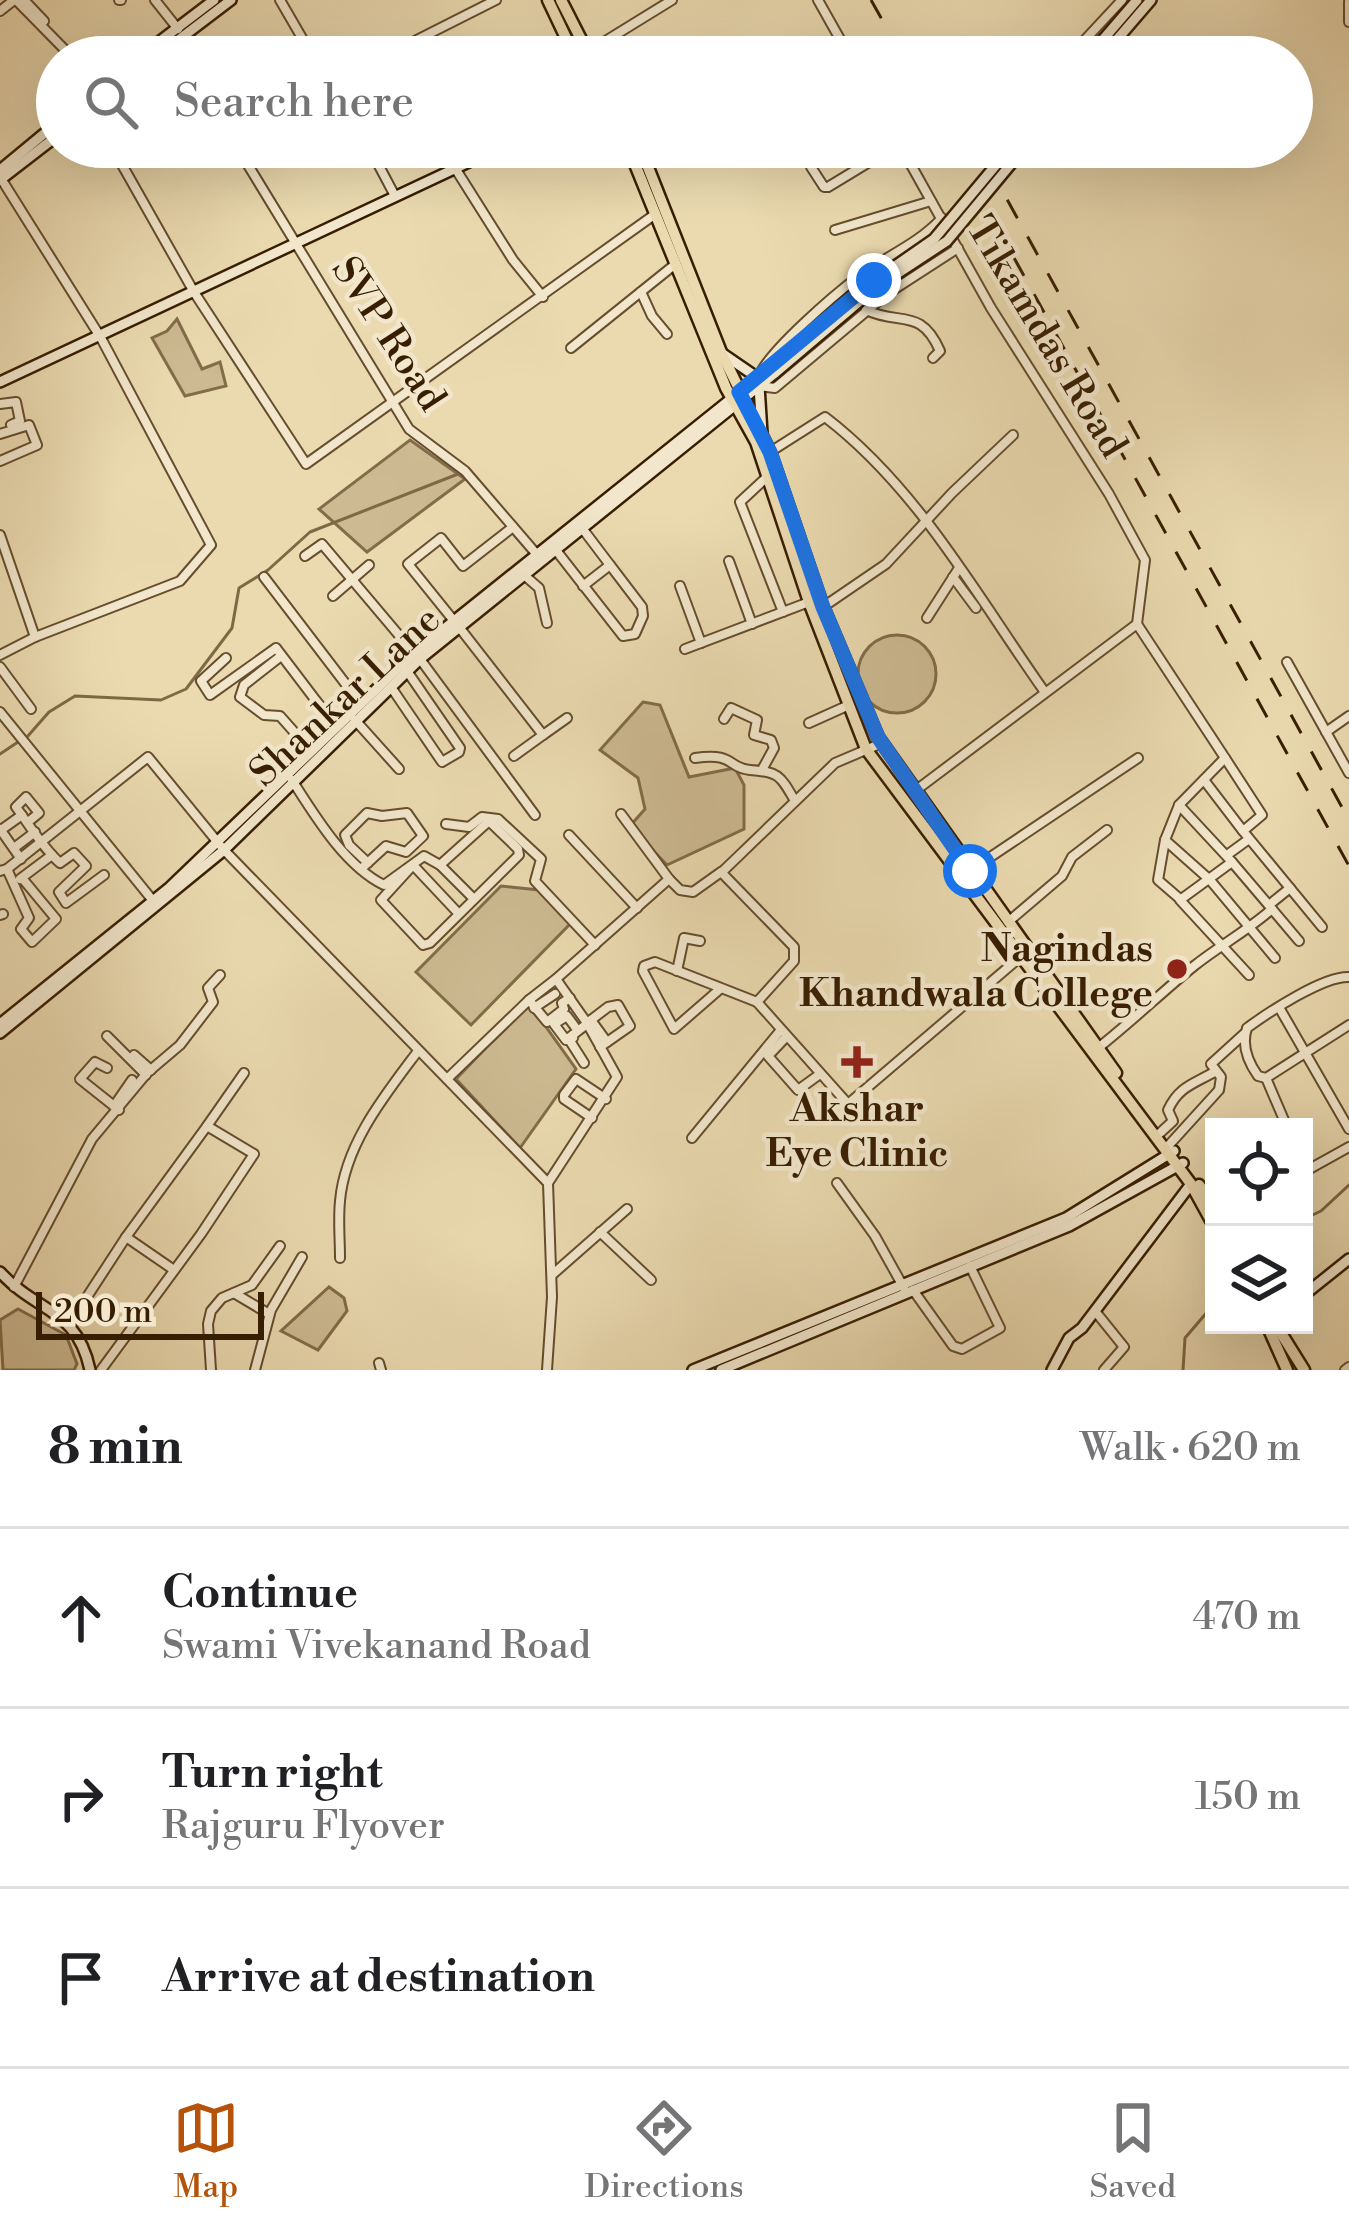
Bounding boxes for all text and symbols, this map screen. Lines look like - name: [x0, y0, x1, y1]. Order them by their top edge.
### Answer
- search box: [36, 36, 1313, 168]
- icon: search: [78, 69, 144, 135]
- text: Search here: [174, 74, 414, 131]
- street label: Tikamdas Road: [955, 208, 1137, 467]
- street label: SVP Road: [320, 248, 456, 421]
- route end: [847, 253, 901, 307]
- street label: Shankar Lane: [240, 596, 451, 798]
- route start: [943, 844, 997, 898]
- place label: Nagindas Khandwala College: [799, 925, 1153, 1019]
- marker: Nagindas Khandwala College: [1164, 956, 1190, 982]
- marker: Akshar Eye Clinic: [841, 1046, 873, 1078]
- place label: Akshar Eye Clinic: [766, 1085, 948, 1179]
- map controls: [1205, 1118, 1313, 1334]
- button: locate: [1205, 1118, 1313, 1226]
- button: layers: [1205, 1226, 1313, 1334]
- scale bar: [36, 1286, 264, 1339]
- text: 200 m: [54, 1292, 152, 1333]
- text: 8 min: [48, 1416, 183, 1480]
- text: Walk · 620 m: [1080, 1424, 1301, 1473]
- text: Continue: [162, 1565, 358, 1622]
- icon: ahead: [48, 1585, 114, 1651]
- text: 470 m: [1193, 1593, 1301, 1642]
- text: Swami Vivekanand Road: [162, 1622, 591, 1671]
- text: Turn right: [162, 1745, 383, 1802]
- icon: right: [48, 1765, 114, 1831]
- text: 150 m: [1195, 1773, 1301, 1822]
- text: Rajguru Flyover: [162, 1802, 445, 1851]
- icon: arrive: [48, 1945, 114, 2011]
- text: Arrive at destination: [162, 1949, 595, 2006]
- tab: Map: [173, 2095, 239, 2208]
- tab: Directions: [585, 2095, 744, 2208]
- tab: Saved: [1089, 2095, 1176, 2208]

